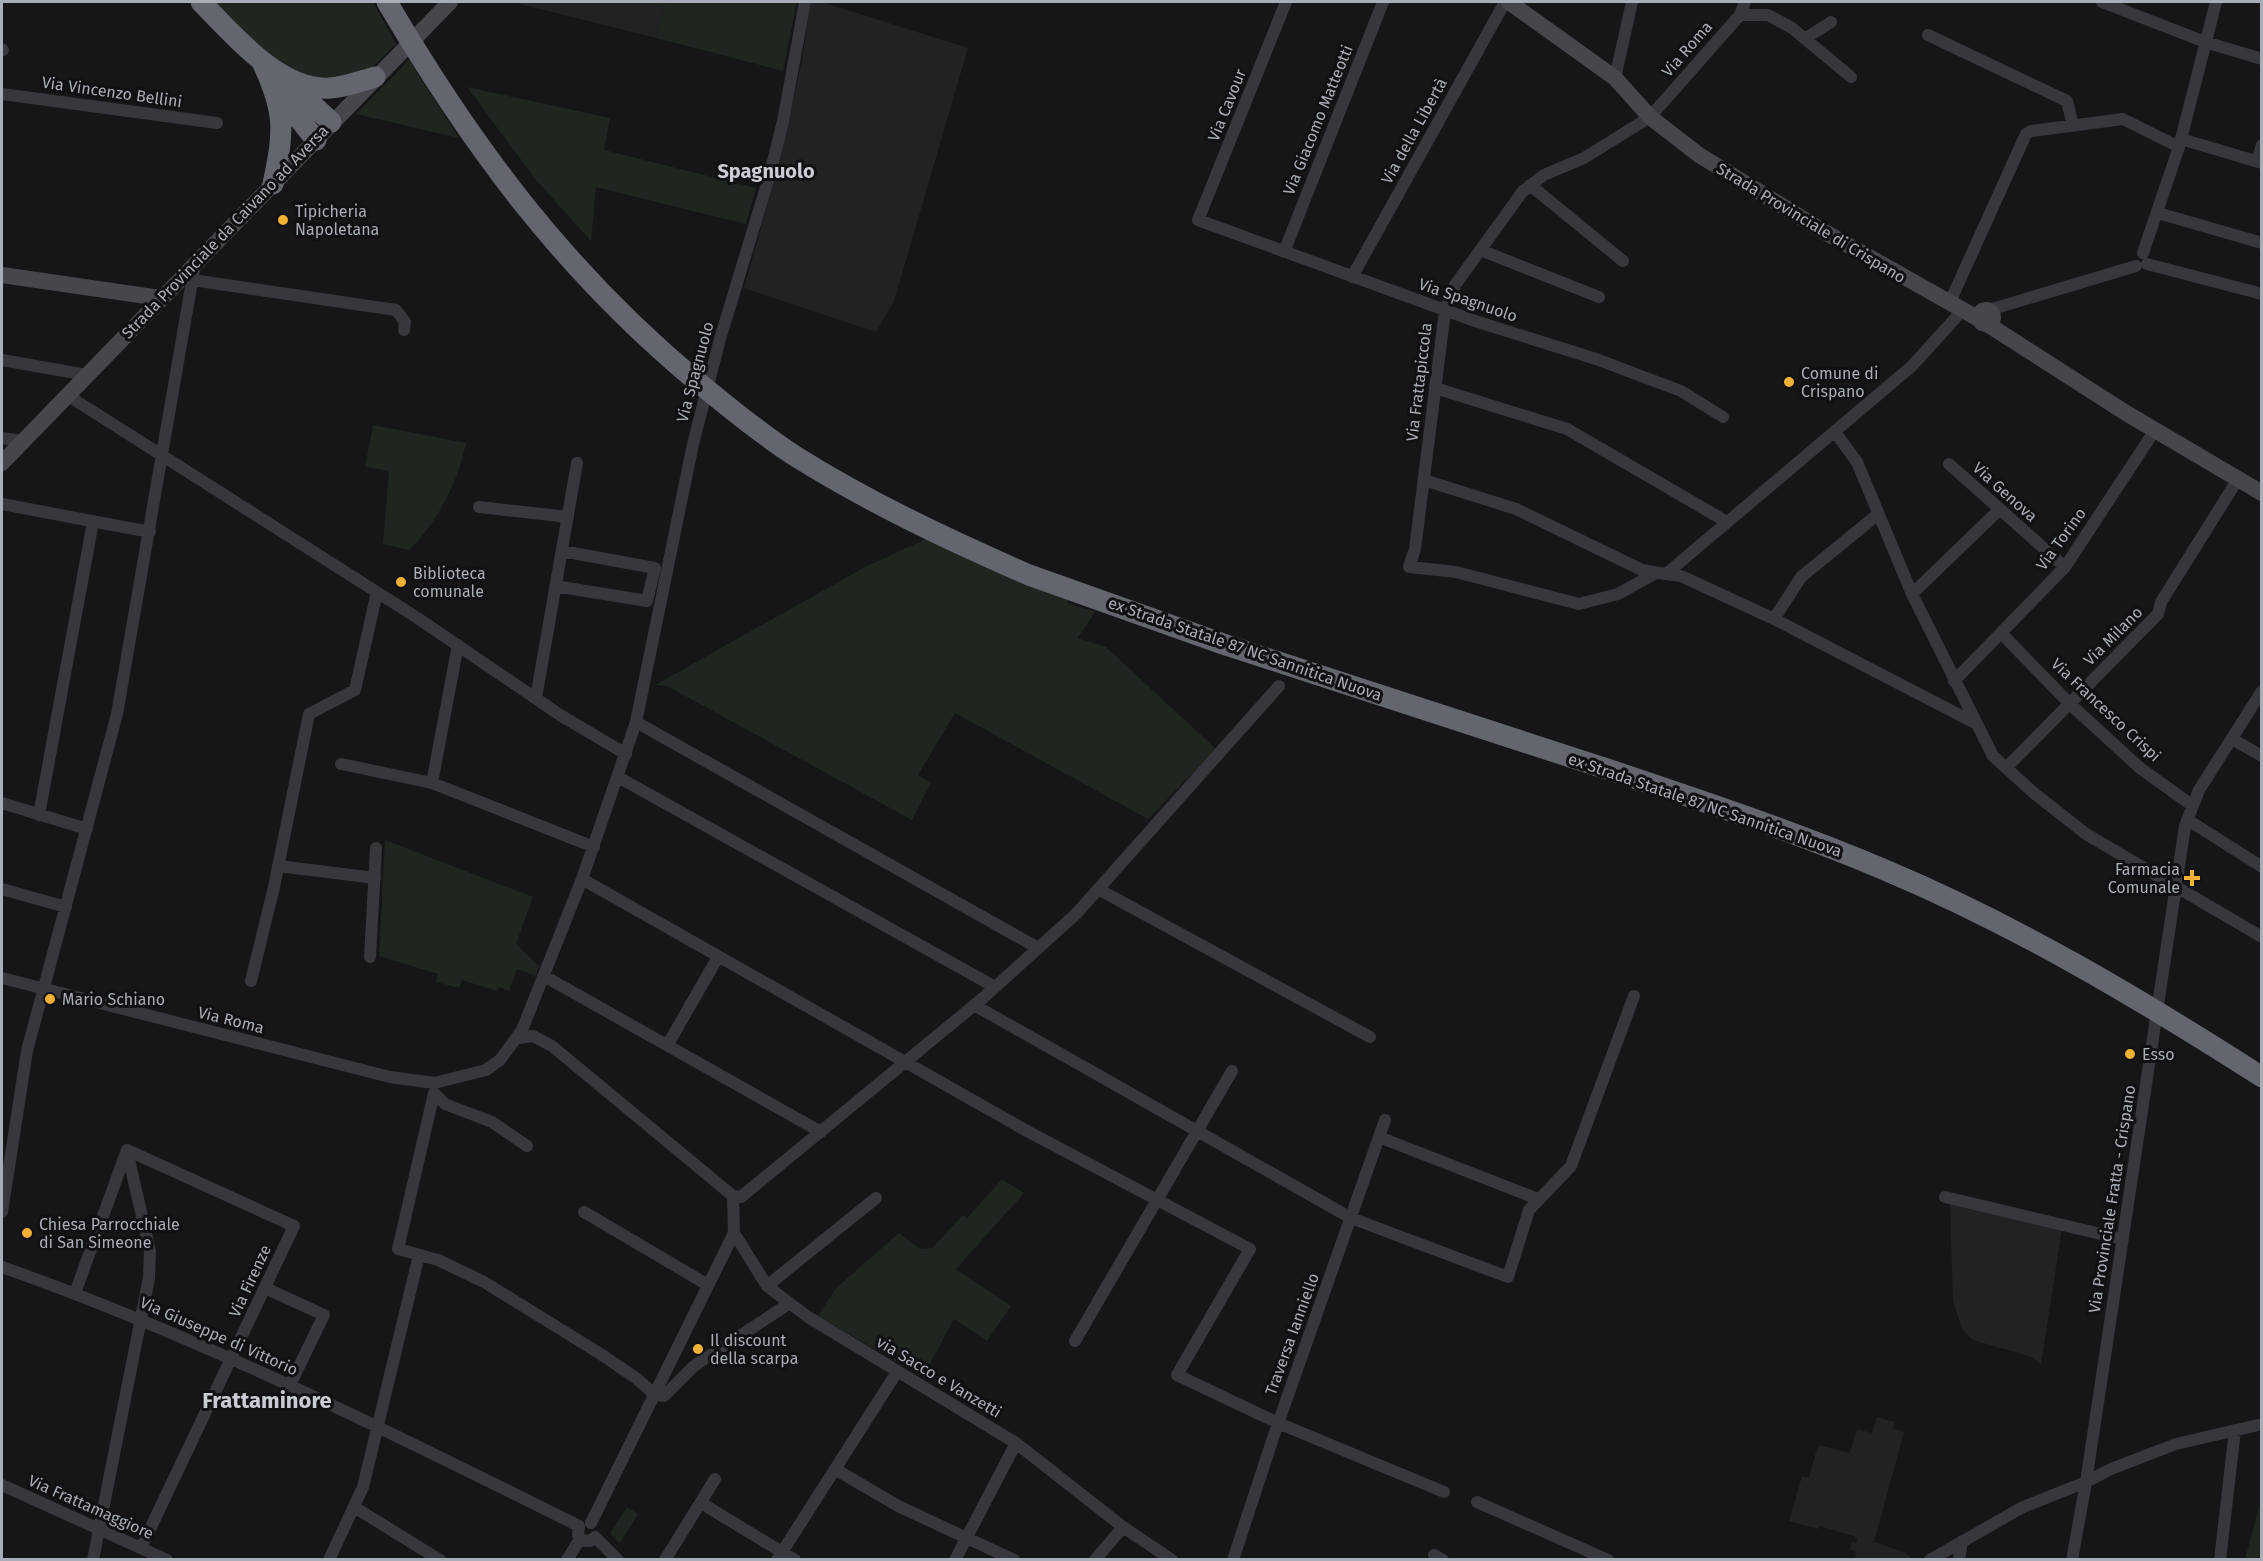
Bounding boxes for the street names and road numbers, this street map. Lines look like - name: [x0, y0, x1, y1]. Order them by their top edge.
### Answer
- street label: Via Roma: [1658, 17, 1716, 81]
- street label: Via Giacomo Matteotti: [1279, 42, 1357, 198]
- street label: Via Cavour: [1204, 65, 1250, 144]
- street label: Via Vincenzo Bellini: [41, 73, 183, 111]
- street label: Via della Libertà: [1377, 75, 1451, 187]
- street label: Strada Provinciale da Caivano ad Aversa: [118, 121, 332, 343]
- street label: Strada Provinciale di Crispano: [1713, 159, 1909, 287]
- street label: Via Spagnuolo: [1416, 274, 1520, 326]
- street label: Via Spagnuolo: [672, 320, 718, 424]
- street label: Via Frattapiccola: [1402, 322, 1436, 442]
- street label: Via Genova: [1969, 458, 2041, 526]
- street label: Via Torino: [2032, 504, 2090, 574]
- street label: ex Strada Statale 87 NC Sannitica Nuova: [1106, 593, 1384, 705]
- street label: Via Milano: [2080, 603, 2146, 669]
- street label: Via Francesco Crispi: [2047, 654, 2165, 766]
- street label: ex Strada Statale 87 NC Sannitica Nuova: [1566, 749, 1844, 861]
- street label: Via Roma: [196, 1003, 266, 1037]
- street label: Via Provinciale Fratta - Crispano: [2085, 1084, 2139, 1314]
- street label: Via Firenze: [225, 1242, 275, 1320]
- street label: Traversa Ianniello: [1261, 1270, 1323, 1398]
- street label: Via Giuseppe di Vittorio: [137, 1293, 301, 1379]
- street label: via Sacco e Vanzetti: [873, 1332, 1005, 1422]
- street label: Via Frattamaggiore: [25, 1471, 157, 1543]

